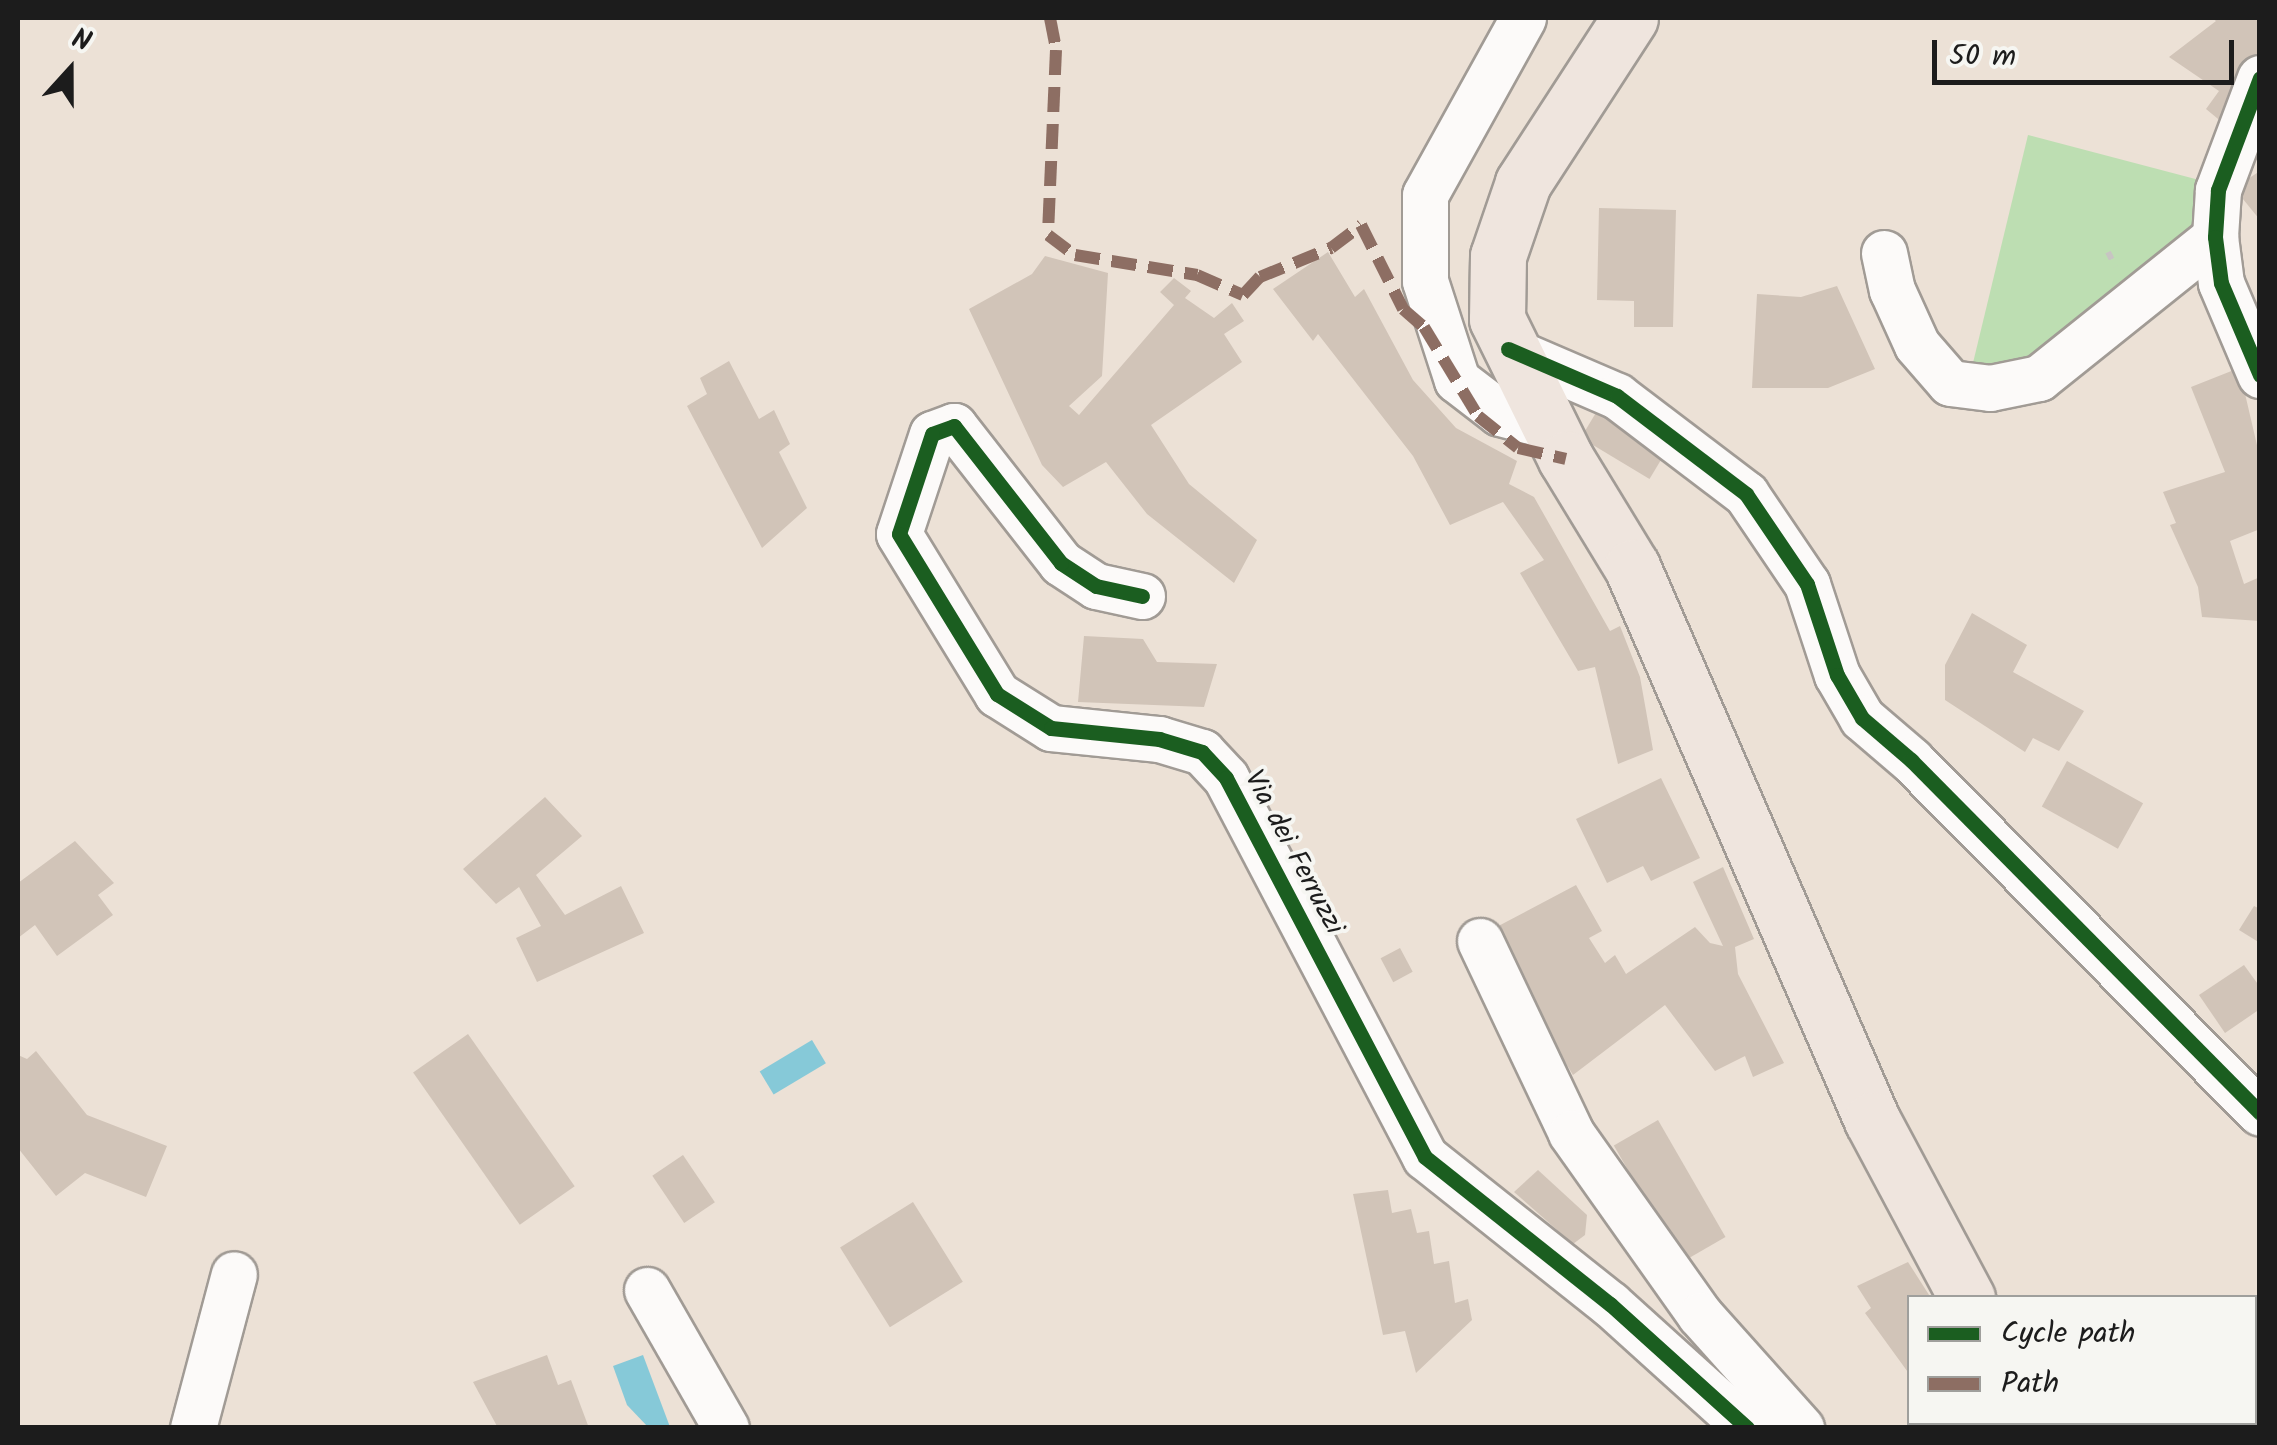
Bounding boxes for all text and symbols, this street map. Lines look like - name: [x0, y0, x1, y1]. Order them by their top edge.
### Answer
- text: N: [65, 17, 97, 66]
- north arrow: [20, 20, 120, 120]
- scale bar: [1937, 20, 2240, 82]
- text: 50 m: [1949, 33, 2016, 81]
- street label: Via dei Ferruzzi: [1236, 765, 1350, 941]
- legend: [1907, 1295, 2257, 1425]
- text: Cycle path: [2001, 1310, 2135, 1358]
- text: Path: [2001, 1360, 2059, 1408]

